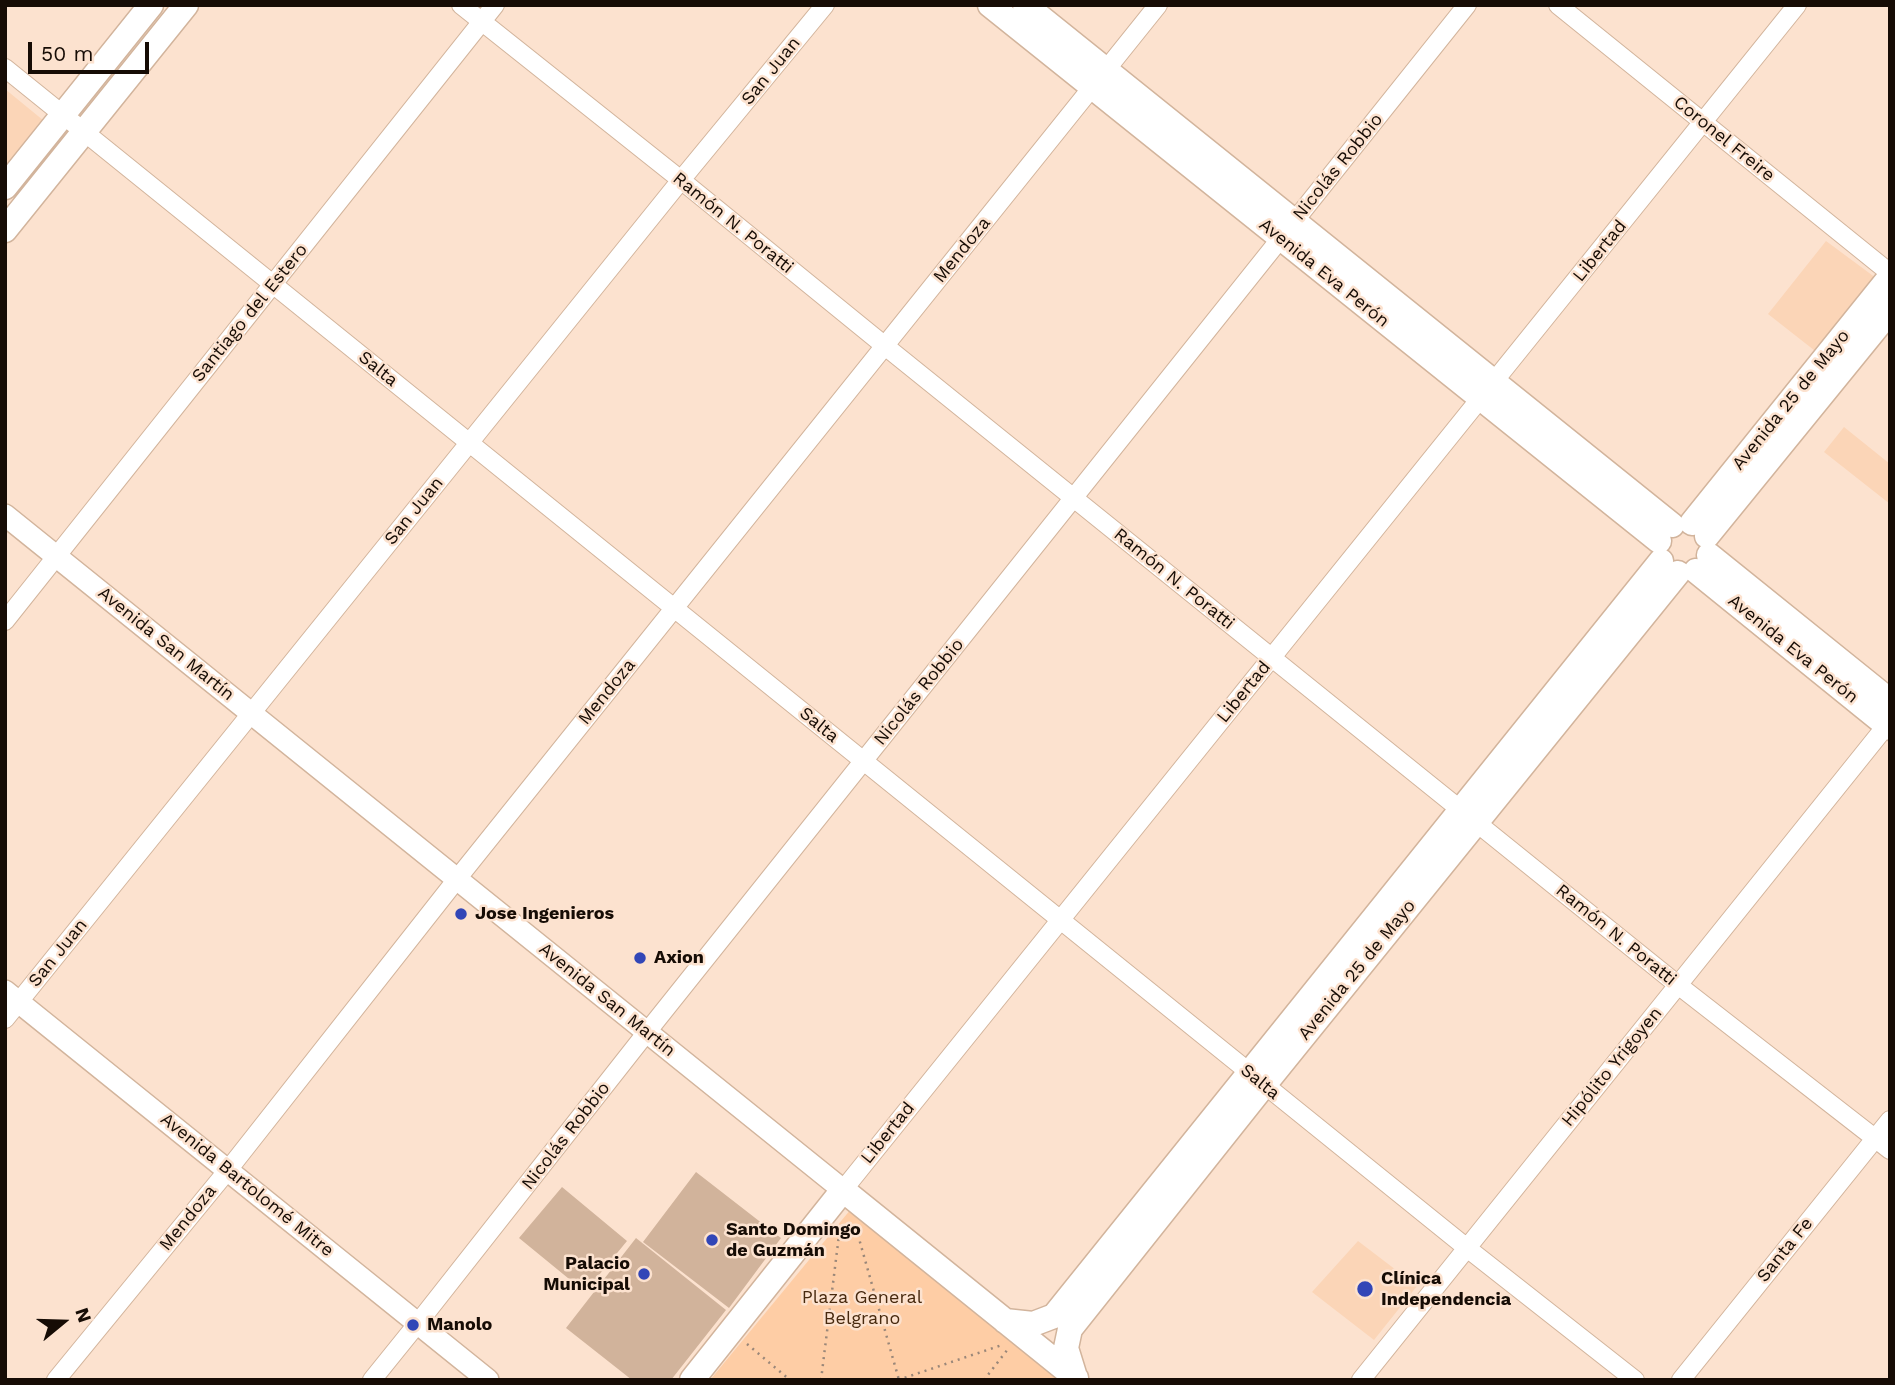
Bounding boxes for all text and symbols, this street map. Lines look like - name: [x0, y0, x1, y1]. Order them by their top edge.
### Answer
- scale bar: [32, 28, 152, 72]
- street label: San Juan: [737, 33, 805, 109]
- text: 50 m: [41, 41, 93, 66]
- street label: Coronel Freire: [1669, 92, 1779, 186]
- street label: Nicolás Robbio: [1288, 109, 1388, 225]
- street label: Ramón N. Poratti: [668, 168, 798, 278]
- street label: Mendoza: [929, 213, 995, 287]
- street label: Avenida Eva Perón: [1255, 214, 1393, 332]
- street label: Libertad: [1569, 216, 1631, 286]
- street label: Santiago del Estero: [188, 239, 312, 387]
- street label: Avenida 25 de Mayo: [1728, 325, 1854, 475]
- street label: Salta: [354, 347, 402, 391]
- street label: San Juan: [380, 473, 448, 549]
- street label: Ramón N. Poratti: [1109, 524, 1239, 634]
- street label: Avenida San Martín: [93, 582, 239, 706]
- street label: Avenida Eva Perón: [1724, 590, 1862, 708]
- street label: Nicolás Robbio: [869, 634, 969, 750]
- street label: Mendoza: [574, 655, 640, 729]
- street label: Libertad: [1213, 657, 1275, 727]
- street label: Salta: [795, 703, 843, 747]
- street label: Ramón N. Poratti: [1551, 880, 1681, 990]
- street label: Avenida 25 de Mayo: [1294, 895, 1420, 1045]
- place label: Jose Ingenieros: [475, 903, 614, 925]
- marker: Jose Ingenieros: [453, 906, 469, 922]
- street label: San Juan: [24, 915, 92, 991]
- street label: Avenida San Martín: [534, 938, 680, 1062]
- place label: Axion: [654, 947, 704, 969]
- marker: Axion: [632, 950, 648, 966]
- street label: Hipólito Yrigoyen: [1557, 1003, 1667, 1131]
- street label: Salta: [1236, 1060, 1284, 1104]
- street label: Nicolás Robbio: [517, 1078, 615, 1194]
- street label: Libertad: [857, 1098, 919, 1168]
- street label: Avenida Bartolomé Mitre: [156, 1108, 338, 1262]
- street label: Mendoza: [155, 1181, 221, 1255]
- street label: Santa Fe: [1752, 1213, 1818, 1287]
- place label: Santo Domingo de Guzmán: [726, 1219, 861, 1262]
- marker: Santo Domingo de Guzmán: [704, 1232, 720, 1248]
- place label: Palacio Municipal: [543, 1253, 630, 1296]
- marker: Palacio Municipal: [636, 1266, 652, 1282]
- place label: Clínica Independencia: [1381, 1268, 1511, 1310]
- marker: Clínica Independencia: [1355, 1279, 1375, 1299]
- north arrow: [28, 1287, 98, 1357]
- park label: Plaza General Belgrano: [802, 1287, 922, 1330]
- text: N: [70, 1305, 96, 1325]
- place label: Manolo: [427, 1314, 492, 1336]
- marker: Manolo: [405, 1317, 421, 1333]

